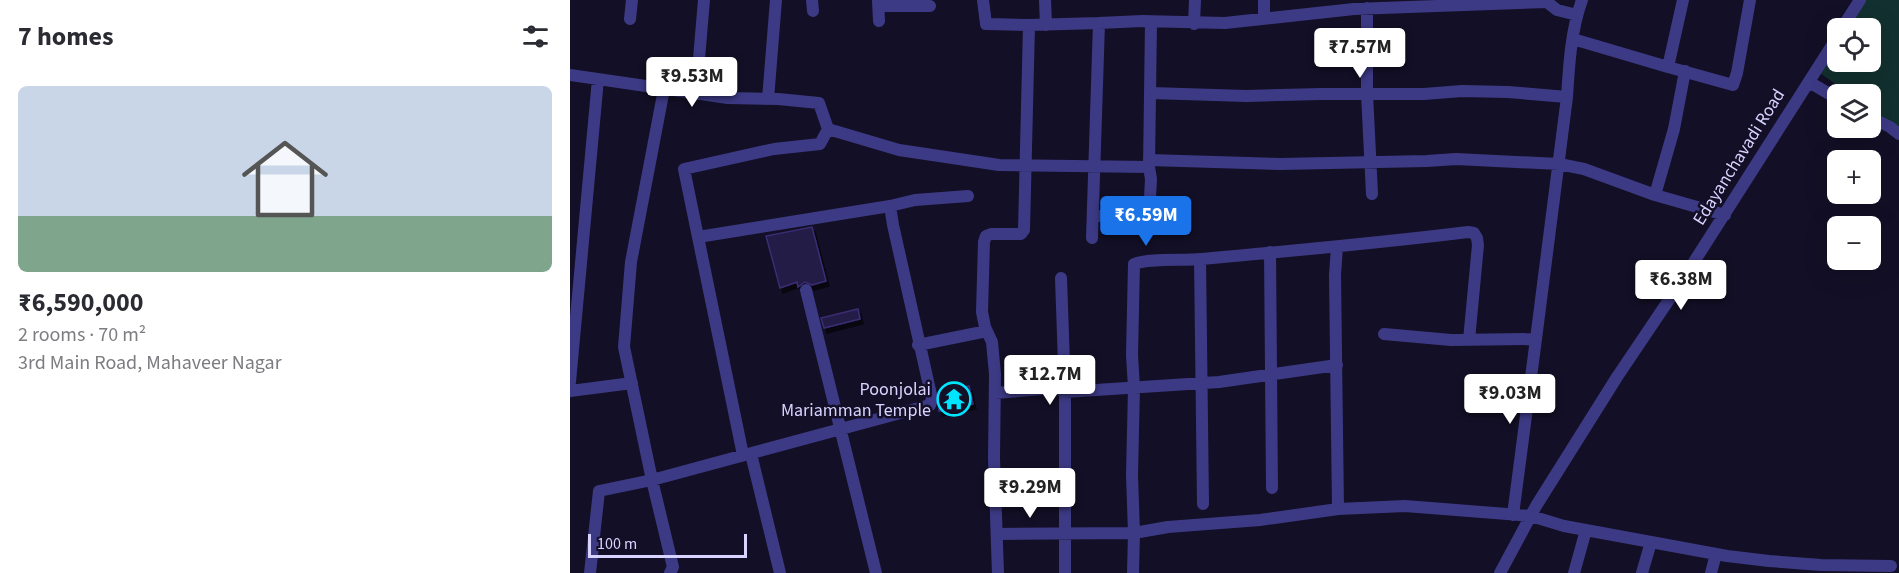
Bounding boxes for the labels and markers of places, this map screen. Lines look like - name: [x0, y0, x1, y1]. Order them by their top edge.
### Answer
- pin: ₹7.57M: [1311, 28, 1409, 79]
- pin: ₹9.53M: [643, 57, 741, 108]
- pin: ₹6.59M: [1097, 196, 1195, 247]
- pin: ₹6.38M: [1632, 260, 1730, 311]
- pin: ₹12.7M: [1001, 355, 1099, 406]
- pin: ₹9.03M: [1461, 374, 1559, 425]
- place label: Poonjolai Mariamman Temple: [781, 377, 931, 423]
- temple icon: Poonjolai Mariamman Temple: [936, 381, 972, 417]
- pin: ₹9.29M: [981, 468, 1079, 519]

